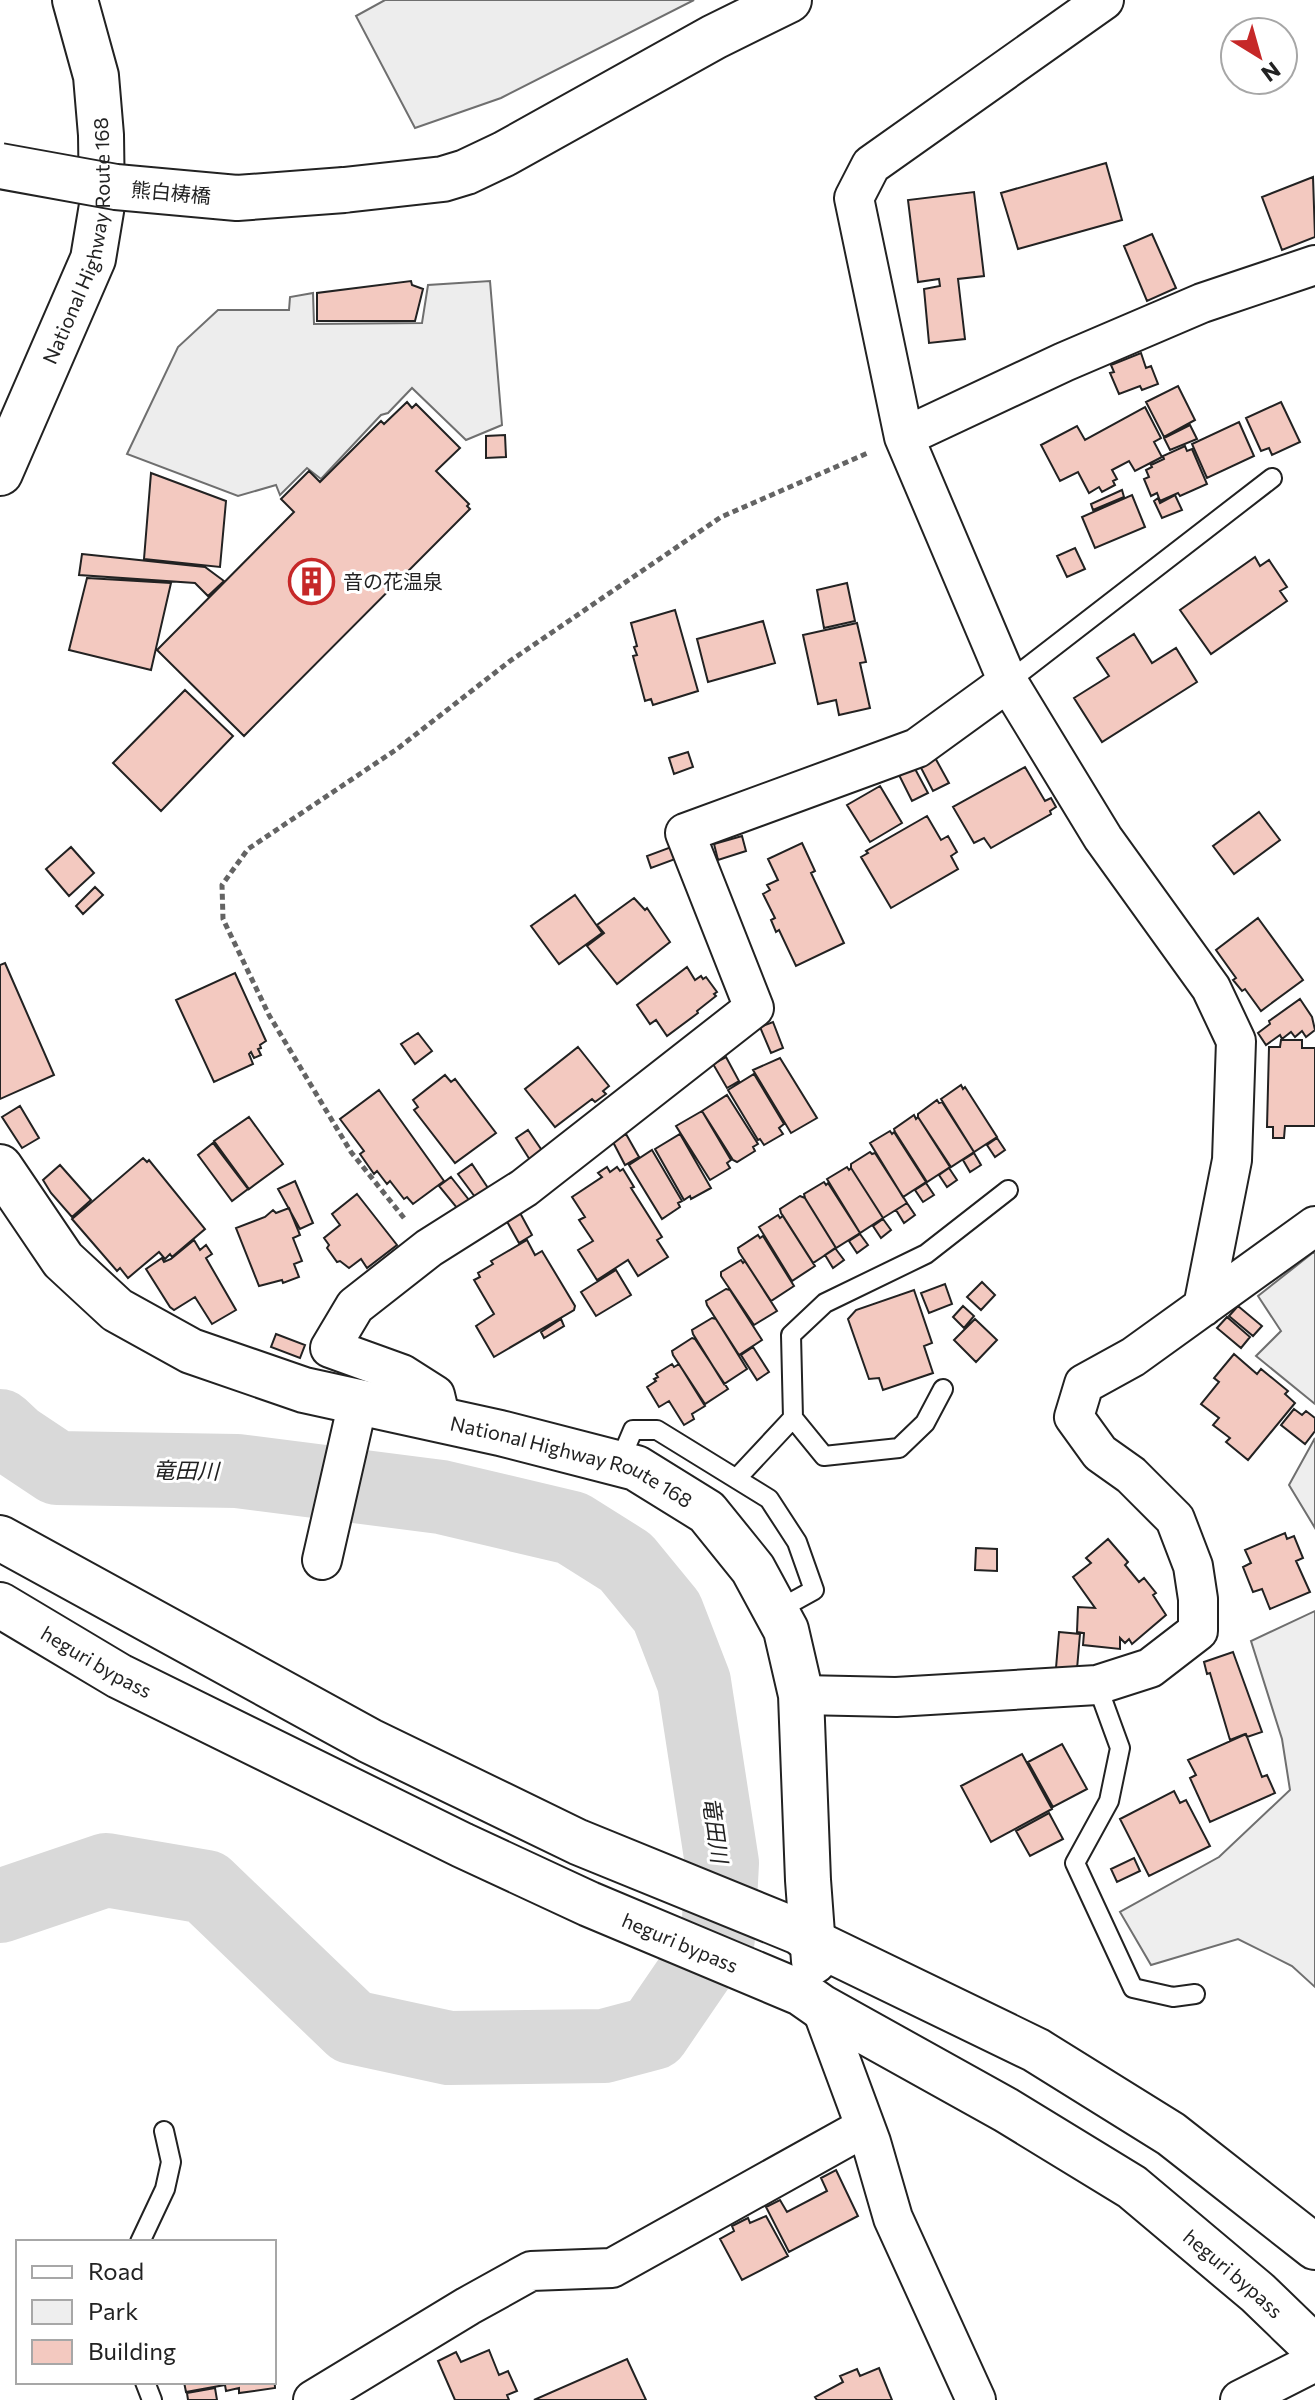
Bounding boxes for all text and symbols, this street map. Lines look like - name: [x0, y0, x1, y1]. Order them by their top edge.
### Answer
- north arrow: [1219, 16, 1299, 96]
- text: N: [1257, 57, 1286, 88]
- street label: National Highway Route 168: [37, 116, 114, 367]
- street label: 熊白梼橋: [130, 177, 212, 207]
- building icon: 音の花温泉: [288, 557, 336, 605]
- place label: 音の花温泉: [343, 569, 443, 593]
- street label: National Highway Route 168: [448, 1410, 697, 1512]
- water label: 竜田川: [153, 1456, 221, 1484]
- street label: heguri bypass: [37, 1620, 156, 1702]
- water label: 竜田川: [698, 1795, 734, 1867]
- street label: heguri bypass: [619, 1907, 742, 1977]
- street label: heguri bypass: [1179, 2224, 1288, 2323]
- legend: [16, 2240, 276, 2384]
- text: Road: [88, 2256, 144, 2285]
- text: Park: [88, 2296, 138, 2325]
- text: Building: [88, 2336, 176, 2365]

